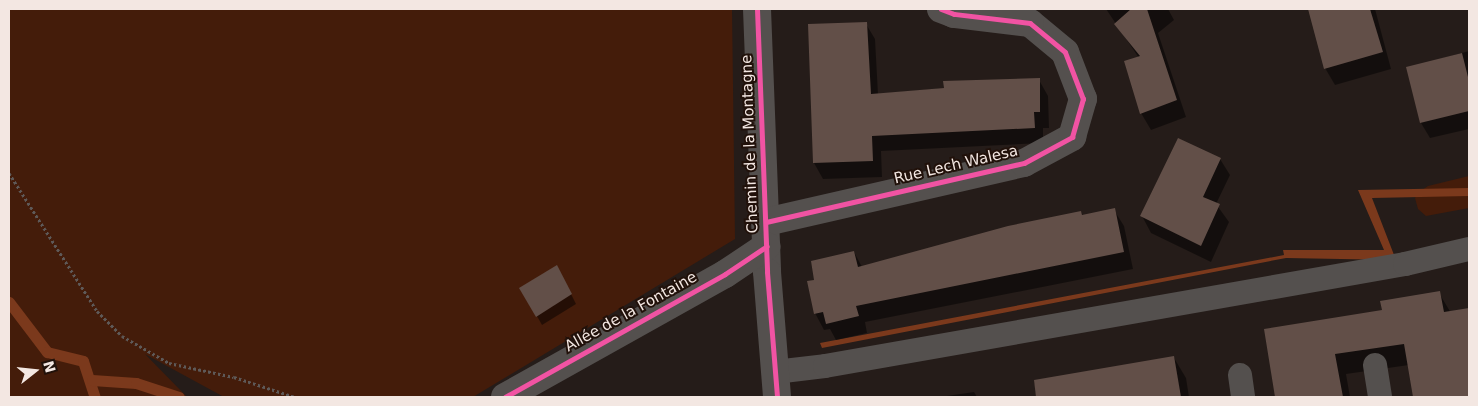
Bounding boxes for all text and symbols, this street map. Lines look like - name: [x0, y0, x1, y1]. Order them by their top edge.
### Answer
- street label: Chemin de la Montagne: [738, 54, 762, 234]
- street label: Rue Lech Walesa: [892, 142, 1020, 188]
- street label: Allée de la Fontaine: [562, 268, 700, 356]
- north arrow: [10, 346, 60, 396]
- text: N: [40, 359, 59, 375]

